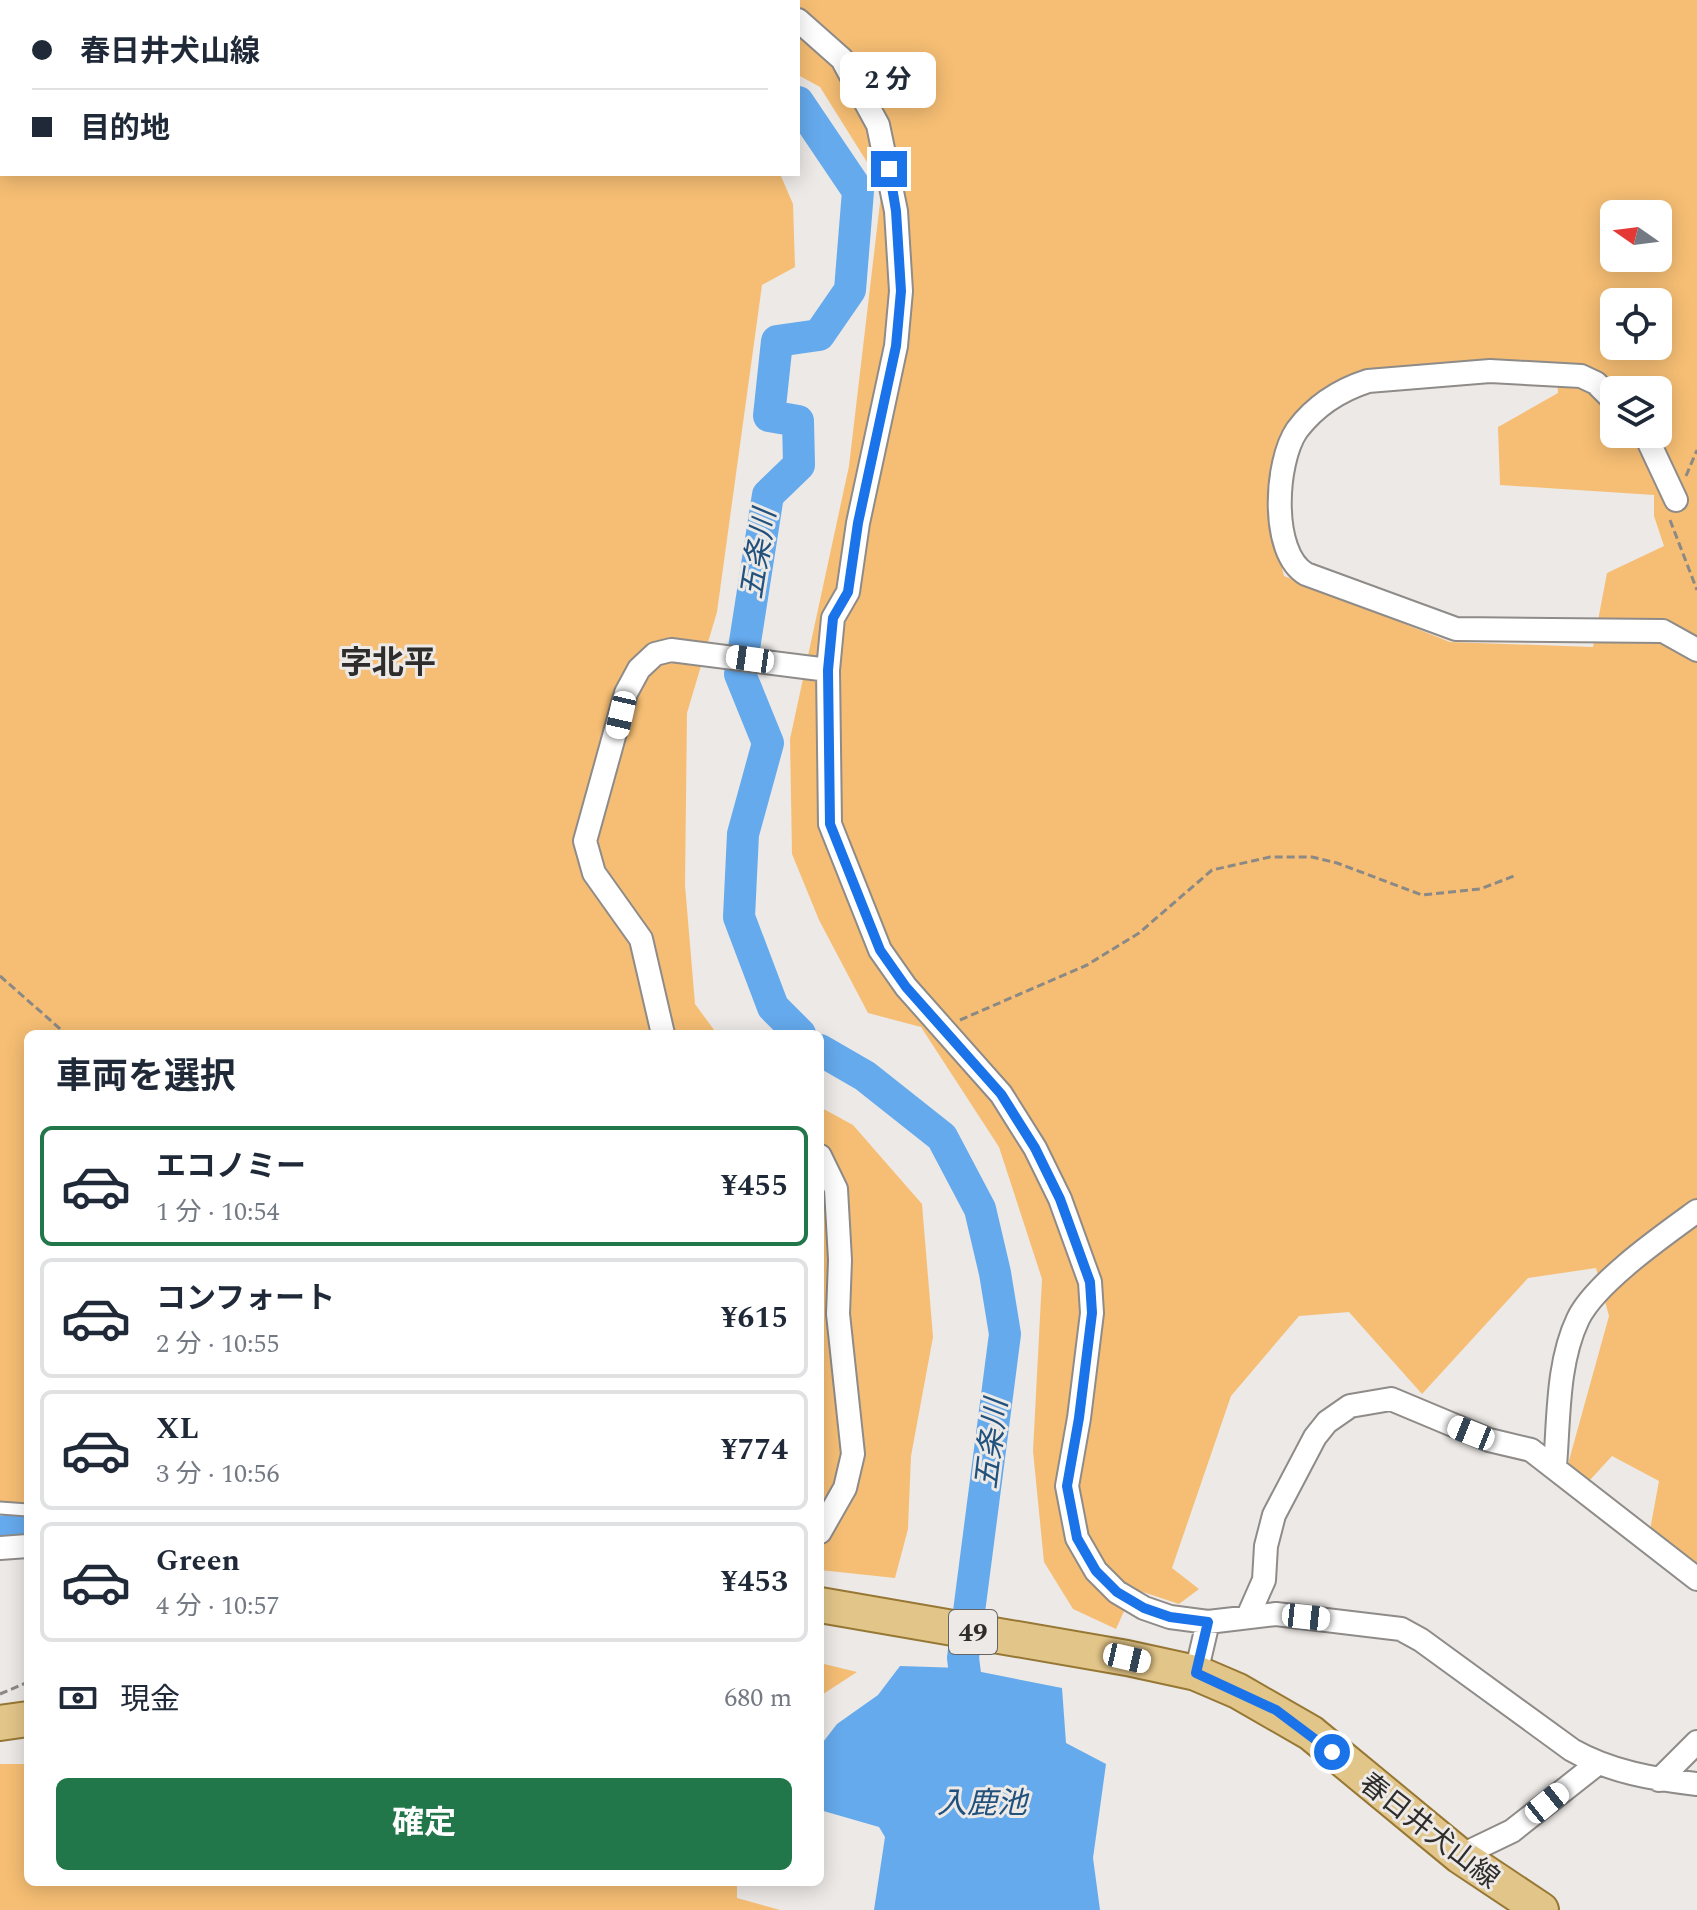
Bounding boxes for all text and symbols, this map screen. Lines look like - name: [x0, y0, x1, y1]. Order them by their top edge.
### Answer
- text: 春日井犬山線: [80, 29, 260, 75]
- callout: 2 分: [841, 53, 937, 109]
- text: 2 分: [864, 60, 912, 100]
- text: 目的地: [80, 106, 170, 152]
- route end: [871, 151, 907, 187]
- north arrow: [1600, 200, 1672, 272]
- map controls: [1600, 200, 1672, 448]
- button: locate: [1600, 288, 1672, 360]
- button: layers: [1600, 376, 1672, 448]
- water label: 五条川: [729, 503, 789, 602]
- district label: 字北平: [340, 639, 436, 688]
- car: [725, 644, 775, 674]
- car: [604, 689, 638, 741]
- text: 車両を選択: [56, 1050, 236, 1105]
- text: エコノミー: [156, 1144, 306, 1190]
- icon: car: [60, 1150, 132, 1222]
- text: ¥455: [721, 1163, 788, 1209]
- text: 1 分 · 10:54: [156, 1192, 280, 1232]
- text: コンフォート: [156, 1276, 335, 1322]
- icon: car: [60, 1282, 132, 1354]
- text: ¥615: [721, 1295, 788, 1341]
- text: 2 分 · 10:55: [156, 1324, 280, 1364]
- water label: 五条川: [964, 1394, 1021, 1492]
- text: XL: [156, 1406, 199, 1452]
- car: [1444, 1413, 1498, 1453]
- icon: car: [60, 1414, 132, 1486]
- text: ¥774: [721, 1427, 788, 1473]
- text: 3 分 · 10:56: [156, 1454, 280, 1494]
- text: Green: [156, 1538, 240, 1584]
- icon: car: [60, 1546, 132, 1618]
- text: ¥453: [721, 1559, 788, 1605]
- text: 4 分 · 10:57: [156, 1586, 280, 1626]
- car: [1281, 1603, 1331, 1631]
- road number: 49: [949, 1610, 997, 1654]
- car: [1101, 1641, 1153, 1675]
- icon: cash: [56, 1676, 100, 1720]
- text: 現金: [120, 1677, 180, 1723]
- text: 680 m: [724, 1678, 792, 1718]
- route start: [1314, 1734, 1350, 1770]
- street label: 春日井犬山線: [1350, 1763, 1509, 1900]
- button: 確定: [56, 1778, 792, 1870]
- car: [1521, 1779, 1573, 1827]
- water label: 入鹿池: [937, 1781, 1030, 1827]

